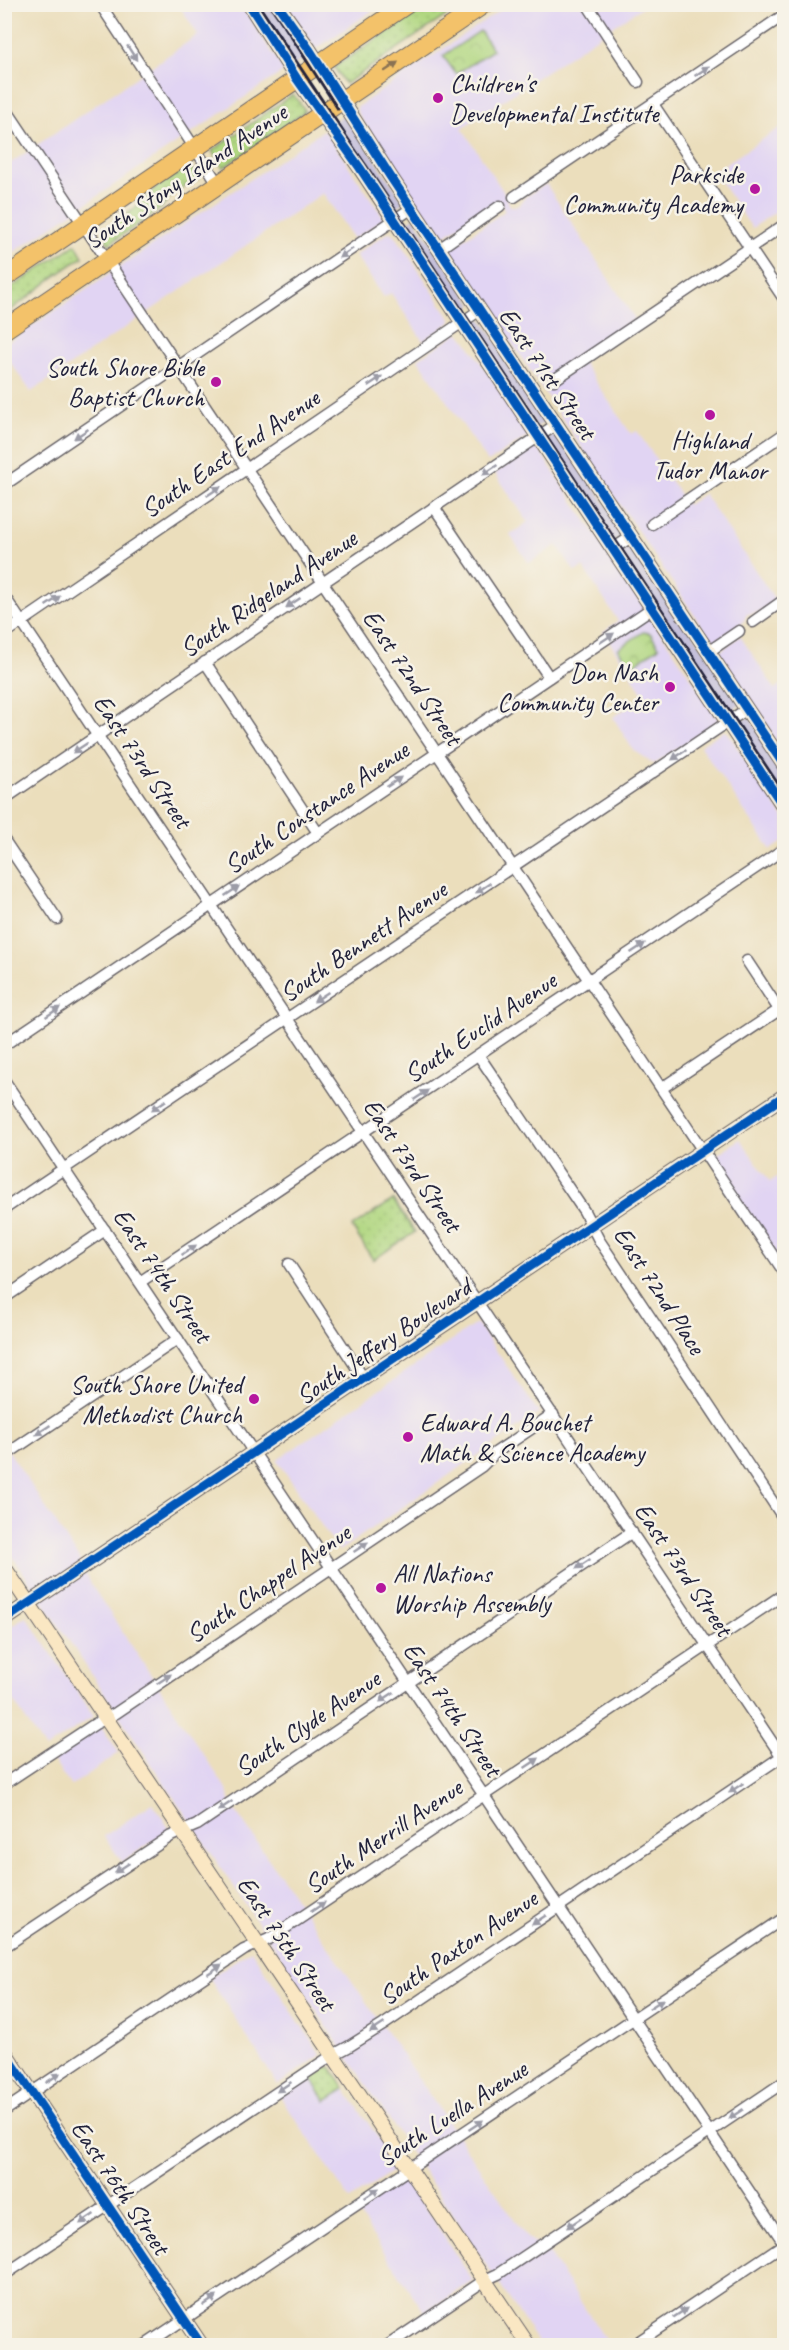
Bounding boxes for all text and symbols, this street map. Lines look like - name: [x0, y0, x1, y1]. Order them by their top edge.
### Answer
- one-way arrow: [126, 45, 138, 61]
- one-way arrow: [383, 62, 399, 73]
- one-way arrow: [693, 65, 709, 77]
- place label: Children's Developmental Institute: [450, 67, 660, 130]
- marker: Children's Developmental Institute: [431, 91, 445, 105]
- street label: South Stony Island Avenue: [77, 95, 295, 257]
- place label: Parkside Community Academy: [564, 158, 745, 221]
- marker: Parkside Community Academy: [748, 182, 762, 196]
- one-way arrow: [339, 247, 355, 259]
- street label: East 71st Street: [491, 301, 605, 448]
- place label: South Shore Bible Baptist Church: [46, 351, 206, 414]
- marker: South Shore Bible Baptist Church: [209, 375, 223, 389]
- one-way arrow: [367, 375, 383, 387]
- street label: South East End Avenue: [135, 381, 327, 525]
- marker: Highland Tudor Manor: [703, 408, 717, 422]
- place label: Highland Tudor Manor: [653, 424, 770, 487]
- one-way arrow: [72, 428, 89, 439]
- one-way arrow: [482, 464, 498, 476]
- one-way arrow: [206, 486, 223, 497]
- street label: South Ridgeland Avenue: [173, 521, 364, 665]
- one-way arrow: [45, 596, 61, 607]
- one-way arrow: [286, 597, 302, 609]
- street label: East 72nd Street: [355, 603, 471, 753]
- one-way arrow: [599, 632, 616, 643]
- place label: Don Nash Community Center: [497, 656, 660, 719]
- marker: Don Nash Community Center: [663, 680, 677, 694]
- street label: East 73rd Street: [86, 688, 201, 836]
- street label: South Constance Avenue: [218, 733, 416, 881]
- one-way arrow: [72, 742, 88, 754]
- one-way arrow: [671, 749, 687, 760]
- one-way arrow: [385, 776, 401, 788]
- street label: South Bennett Avenue: [273, 872, 455, 1010]
- one-way arrow: [475, 882, 491, 894]
- one-way arrow: [224, 886, 240, 897]
- one-way arrow: [629, 942, 646, 953]
- street label: South Euclid Avenue: [398, 963, 565, 1090]
- one-way arrow: [313, 991, 329, 1002]
- one-way arrow: [45, 1007, 61, 1018]
- one-way arrow: [413, 1090, 429, 1101]
- street label: East 73rd Street: [356, 1092, 471, 1240]
- one-way arrow: [151, 1099, 167, 1110]
- street label: East 74th Street: [106, 1202, 221, 1351]
- street label: East 72nd Place: [606, 1220, 714, 1362]
- one-way arrow: [181, 1245, 197, 1256]
- street label: South Jeffery Boulevard: [289, 1269, 480, 1412]
- place label: South Shore United Methodist Church: [70, 1368, 246, 1431]
- marker: South Shore United Methodist Church: [247, 1392, 261, 1406]
- place label: Edward A. Bouchet Math & Science Academy: [420, 1406, 646, 1469]
- one-way arrow: [35, 1424, 51, 1436]
- marker: Edward A. Bouchet Math & Science Academy: [401, 1430, 415, 1444]
- street label: East 73rd Street: [627, 1496, 742, 1644]
- street label: South Chappel Avenue: [180, 1515, 359, 1651]
- one-way arrow: [353, 1542, 369, 1553]
- place label: All Nations Worship Assembly: [393, 1557, 552, 1620]
- one-way arrow: [576, 1558, 592, 1570]
- marker: All Nations Worship Assembly: [374, 1581, 388, 1595]
- street label: East 74th Street: [396, 1636, 511, 1785]
- street label: South Clyde Avenue: [228, 1661, 388, 1784]
- one-way arrow: [156, 1674, 173, 1685]
- one-way arrow: [379, 1691, 395, 1703]
- one-way arrow: [524, 1758, 540, 1769]
- street label: South Merrill Avenue: [298, 1770, 471, 1901]
- one-way arrow: [728, 1782, 744, 1793]
- one-way arrow: [217, 1800, 233, 1811]
- one-way arrow: [114, 1862, 130, 1873]
- street label: East 75th Street: [230, 1870, 345, 2019]
- street label: South Paxton Avenue: [373, 1881, 546, 2013]
- one-way arrow: [309, 1901, 325, 1913]
- one-way arrow: [531, 1914, 547, 1925]
- one-way arrow: [206, 1964, 223, 1975]
- one-way arrow: [647, 1999, 664, 2010]
- one-way arrow: [369, 2023, 385, 2034]
- street label: South Luella Avenue: [371, 2052, 535, 2174]
- one-way arrow: [45, 2073, 61, 2084]
- one-way arrow: [276, 2081, 292, 2092]
- one-way arrow: [728, 2108, 744, 2119]
- street label: East 76th Street: [64, 2114, 179, 2263]
- one-way arrow: [468, 2119, 485, 2130]
- one-way arrow: [363, 2187, 379, 2199]
- one-way arrow: [80, 2213, 96, 2225]
- one-way arrow: [566, 2217, 582, 2228]
- one-way arrow: [201, 2295, 217, 2307]
- one-way arrow: [672, 2307, 688, 2319]

